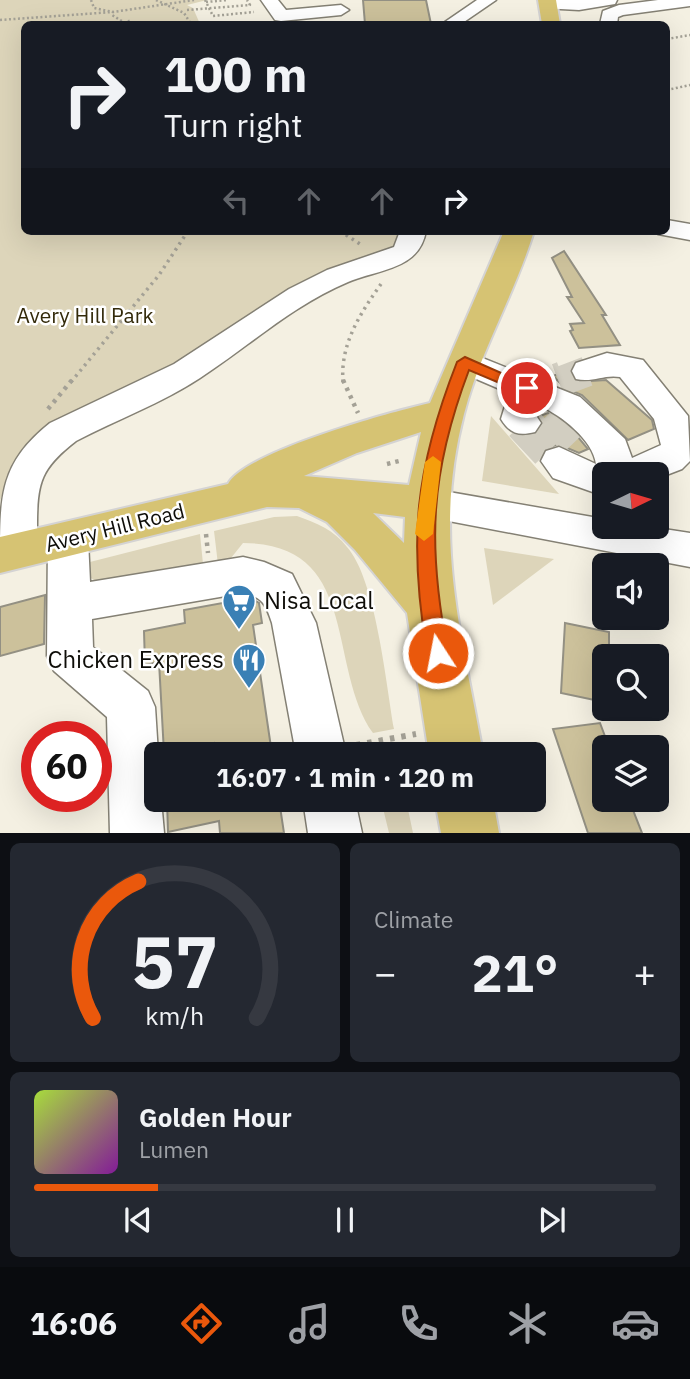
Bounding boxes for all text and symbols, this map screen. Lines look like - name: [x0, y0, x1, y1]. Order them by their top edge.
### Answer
- text: 100 m: [164, 42, 308, 105]
- icon: right: [49, 49, 140, 140]
- text: Turn right: [164, 104, 302, 146]
- icon: left: [217, 182, 255, 220]
- icon: ahead: [290, 182, 328, 220]
- icon: ahead: [363, 182, 401, 220]
- icon: right: [436, 182, 474, 220]
- park label: Avery Hill Park: [17, 301, 153, 329]
- pin: [497, 358, 557, 418]
- icon: arrive: [508, 369, 546, 407]
- north arrow: [592, 462, 668, 539]
- map controls: [592, 462, 669, 812]
- street label: Avery Hill Road: [42, 496, 187, 558]
- button: sound: [592, 553, 669, 630]
- supermarket icon: Nisa Local: [220, 582, 258, 631]
- place label: Nisa Local: [264, 584, 374, 616]
- position arrow: [401, 616, 475, 690]
- restaurant icon: Chicken Express: [230, 641, 268, 690]
- place label: Chicken Express: [48, 643, 224, 675]
- button: search: [592, 644, 669, 721]
- speed limit sign: 60: [21, 721, 112, 812]
- button: layers: [592, 735, 669, 812]
- text: 16:07 · 1 min · 120 m: [216, 760, 474, 794]
- text: Climate: [374, 904, 453, 934]
- text: 57: [131, 914, 219, 1009]
- text: 21°: [472, 939, 558, 1006]
- text: −: [374, 948, 397, 997]
- text: +: [633, 948, 656, 997]
- text: km/h: [146, 999, 204, 1032]
- text: Golden Hour: [139, 1100, 292, 1134]
- text: Lumen: [139, 1134, 209, 1164]
- icon: previous: [119, 1201, 157, 1239]
- icon: pause: [326, 1201, 364, 1239]
- icon: next: [533, 1201, 571, 1239]
- icon: directions: [177, 1299, 226, 1348]
- icon: music: [285, 1299, 334, 1348]
- icon: phone: [394, 1299, 443, 1348]
- icon: climate: [503, 1299, 552, 1348]
- icon: car: [611, 1299, 660, 1348]
- text: 16:06: [30, 1302, 117, 1344]

